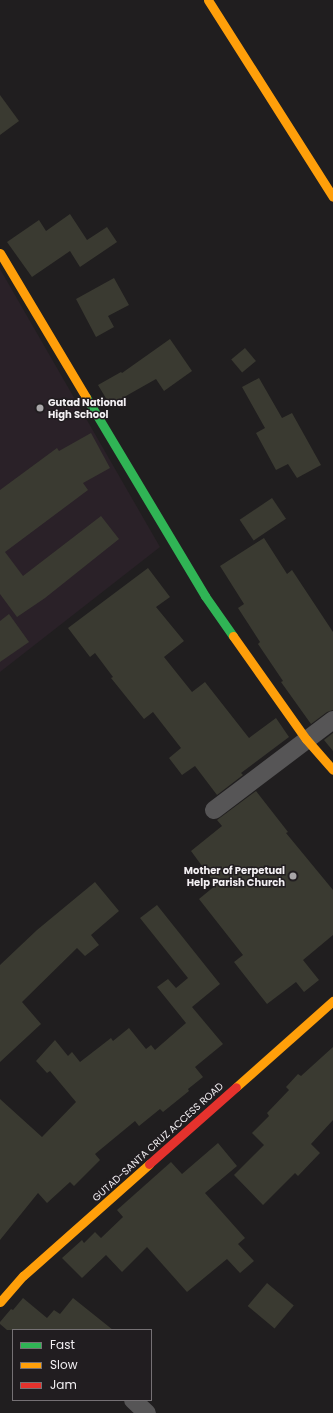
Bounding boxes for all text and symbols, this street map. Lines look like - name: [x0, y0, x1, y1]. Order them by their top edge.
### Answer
- place label: Gutad National High School: [48, 396, 126, 420]
- marker: Gutad National High School: [35, 403, 45, 413]
- place label: Mother of Perpetual Help Parish Church: [184, 864, 285, 888]
- marker: Mother of Perpetual Help Parish Church: [288, 871, 298, 881]
- street label: GUTAD-SANTA CRUZ ACCESS ROAD: [90, 1080, 226, 1204]
- legend: [12, 1329, 152, 1401]
- text: Fast: [50, 1336, 75, 1353]
- text: Slow: [50, 1356, 78, 1373]
- text: Jam: [50, 1376, 77, 1393]

